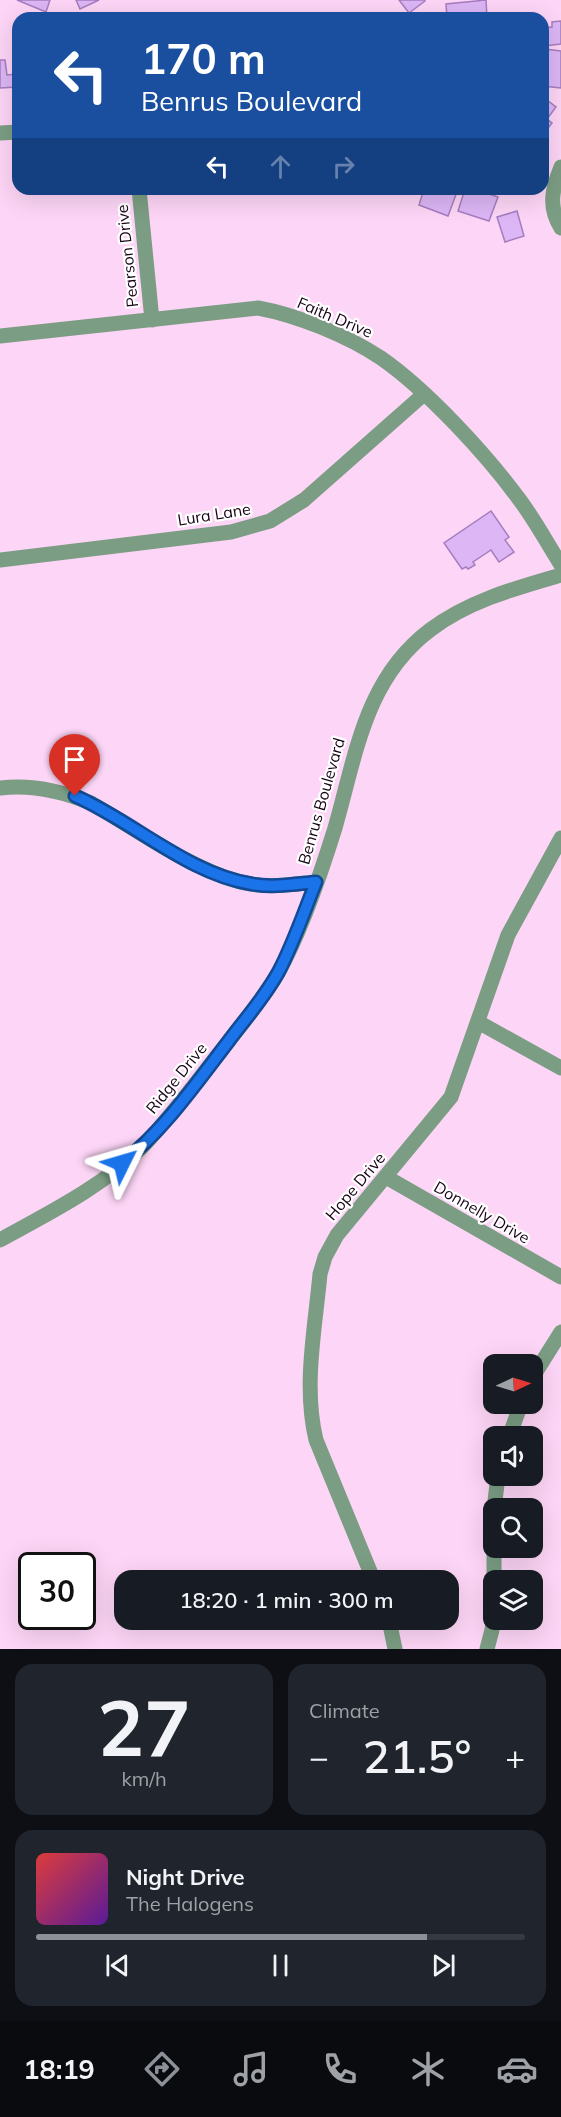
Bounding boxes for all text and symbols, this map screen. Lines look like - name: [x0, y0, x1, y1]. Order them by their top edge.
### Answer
- text: 170 m: [141, 32, 266, 85]
- icon: left: [42, 36, 120, 114]
- text: Benrus Boulevard: [141, 84, 362, 118]
- icon: left: [201, 150, 234, 183]
- icon: ahead: [264, 150, 297, 183]
- icon: right: [327, 150, 360, 183]
- street label: Pearson Drive: [112, 204, 142, 308]
- street label: Faith Drive: [294, 292, 376, 342]
- street label: Lura Lane: [176, 498, 252, 530]
- pin: [49, 734, 100, 796]
- street label: Benrus Boulevard: [293, 735, 349, 867]
- icon: arrive: [58, 743, 91, 776]
- street label: Ridge Drive: [141, 1038, 211, 1118]
- position arrow: [90, 1131, 154, 1195]
- street label: Hope Drive: [321, 1148, 389, 1224]
- street label: Donnelly Drive: [430, 1176, 534, 1248]
- north arrow: [483, 1354, 543, 1414]
- map controls: [483, 1354, 543, 1630]
- button: sound: [483, 1426, 543, 1486]
- button: search: [483, 1498, 543, 1558]
- speed limit sign: 30: [18, 1552, 96, 1630]
- button: layers: [483, 1570, 543, 1630]
- text: 18:20 · 1 min · 300 m: [179, 1586, 394, 1614]
- text: 27: [97, 1678, 191, 1776]
- text: Climate: [309, 1698, 380, 1723]
- text: 21.5°: [363, 1728, 471, 1784]
- text: −: [309, 1736, 329, 1777]
- text: +: [505, 1736, 525, 1777]
- text: km/h: [121, 1766, 167, 1791]
- text: Night Drive: [126, 1863, 245, 1891]
- text: The Halogens: [126, 1891, 254, 1916]
- icon: previous: [101, 1949, 134, 1982]
- icon: pause: [264, 1949, 297, 1982]
- icon: next: [427, 1949, 460, 1982]
- icon: directions: [141, 2048, 183, 2090]
- icon: music: [230, 2048, 272, 2090]
- icon: phone: [319, 2048, 361, 2090]
- icon: climate: [407, 2048, 449, 2090]
- icon: car: [496, 2048, 538, 2090]
- text: 18:19: [23, 2052, 95, 2086]

